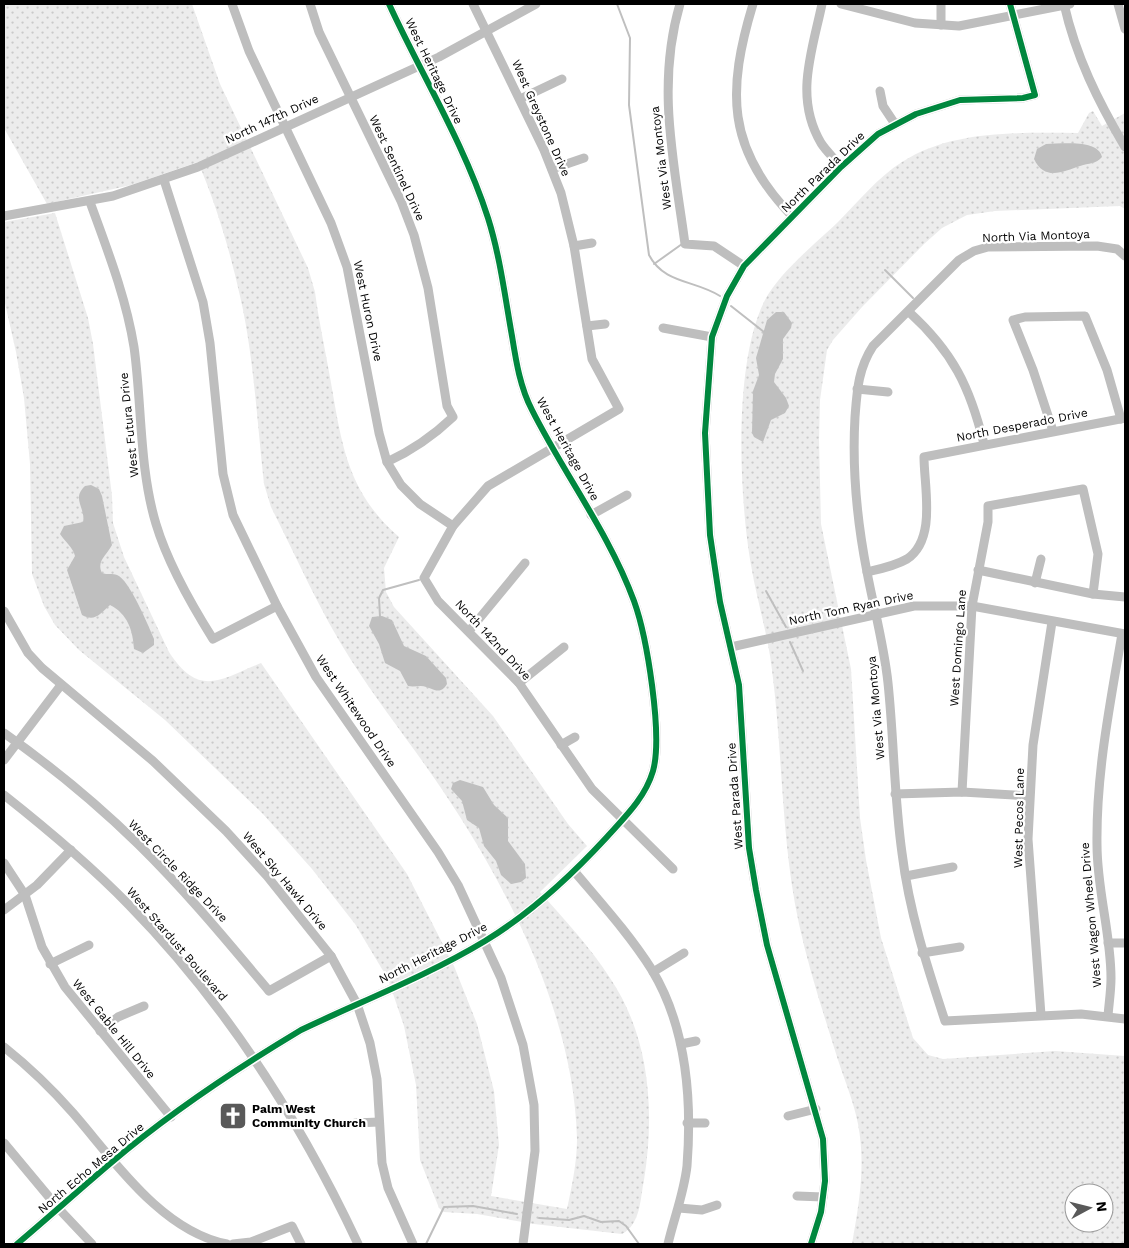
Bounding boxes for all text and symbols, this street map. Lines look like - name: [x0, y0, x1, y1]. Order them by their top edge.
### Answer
- street label: West Heritage Drive: [402, 16, 466, 126]
- street label: West Greystone Drive: [509, 57, 573, 179]
- street label: North 147th Drive: [223, 91, 321, 147]
- street label: West Via Montoya: [648, 105, 674, 211]
- street label: West Sentinel Drive: [366, 113, 428, 223]
- street label: North Parada Drive: [778, 128, 868, 215]
- street label: North Via Montoya: [982, 227, 1090, 245]
- street label: West Huron Drive: [350, 259, 386, 363]
- street label: West Futura Drive: [117, 372, 141, 478]
- street label: West Heritage Drive: [534, 395, 602, 503]
- street label: North Desperado Drive: [955, 405, 1089, 445]
- street label: North Tom Ryan Drive: [787, 588, 915, 628]
- street label: West Domingo Lane: [947, 589, 969, 707]
- street label: North 142nd Drive: [452, 597, 534, 683]
- street label: West Whitewood Drive: [313, 652, 399, 770]
- street label: West Via Montoya: [864, 655, 888, 761]
- street label: West Parada Drive: [724, 742, 746, 850]
- street label: West Pecos Lane: [1011, 768, 1027, 868]
- street label: West Circle Ridge Drive: [125, 817, 231, 925]
- street label: West Sky Hawk Drive: [240, 829, 330, 933]
- street label: West Wagon Wheel Drive: [1078, 842, 1104, 988]
- street label: West Stardust Boulevard: [124, 884, 230, 1004]
- street label: North Heritage Drive: [376, 920, 490, 986]
- street label: West Gable Hill Drive: [70, 976, 159, 1082]
- church icon: Palm West Community Church: [218, 1101, 248, 1131]
- place label: Palm West Community Church: [252, 1102, 366, 1130]
- street label: North Echo Mesa Drive: [35, 1120, 147, 1216]
- north arrow: [1064, 1183, 1114, 1233]
- text: N: [1093, 1200, 1110, 1213]

